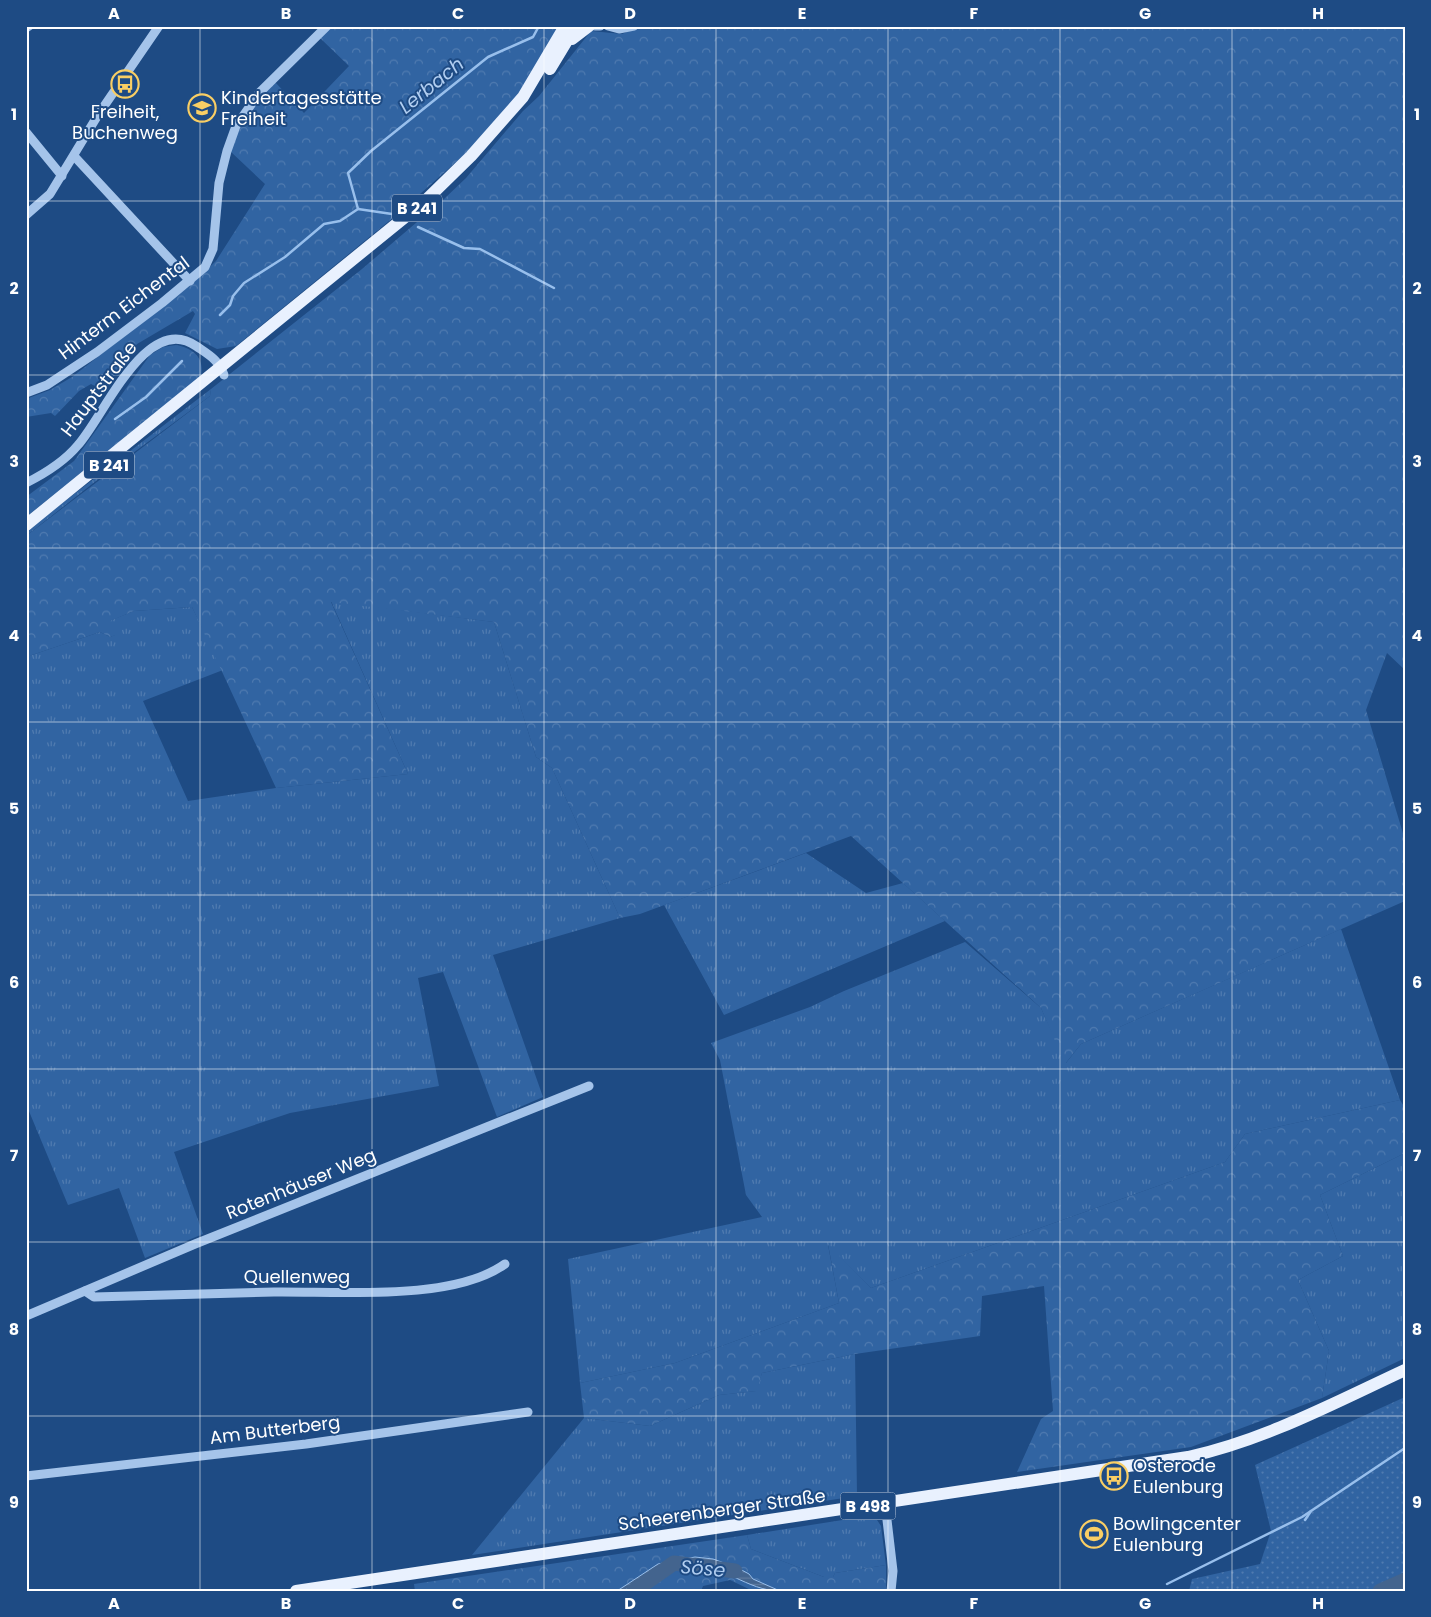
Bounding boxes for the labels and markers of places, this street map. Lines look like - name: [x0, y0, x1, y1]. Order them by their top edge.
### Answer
- bus stop icon: Freiheit, Buchenweg: [110, 69, 140, 99]
- place label: Kindertagesstätte Freiheit: [221, 85, 382, 131]
- school or university icon: Kindertagesstätte Freiheit: [187, 93, 217, 123]
- place label: Freiheit, Buchenweg: [72, 99, 178, 145]
- place label: Osterode Eulenburg: [1133, 1453, 1223, 1499]
- bus stop icon: Osterode Eulenburg: [1099, 1461, 1129, 1491]
- place label: Bowlingcenter Eulenburg: [1113, 1511, 1241, 1557]
- sports icon: Bowlingcenter Eulenburg: [1079, 1519, 1109, 1549]

